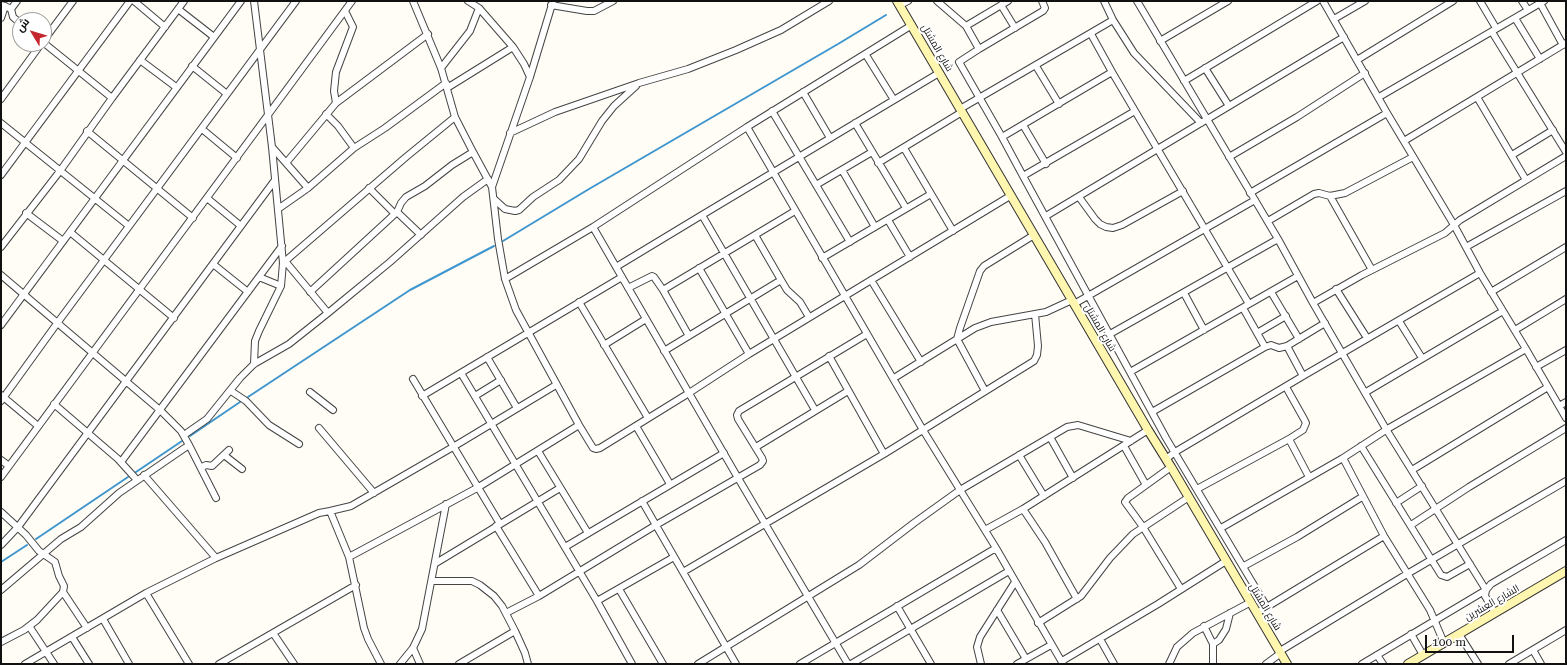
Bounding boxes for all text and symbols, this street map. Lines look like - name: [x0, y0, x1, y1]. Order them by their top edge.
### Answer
- north arrow: [12, 12, 52, 52]
- text: ش: [13, 15, 32, 34]
- street label: شارع المشتل: [919, 22, 955, 74]
- street label: شارع المشتل: [1082, 302, 1118, 354]
- street label: شارع المشتل: [1246, 581, 1284, 633]
- street label: الشارع العشرين: [1462, 582, 1522, 624]
- scale bar: [1427, 627, 1516, 653]
- text: 100 m: [1432, 635, 1466, 649]

